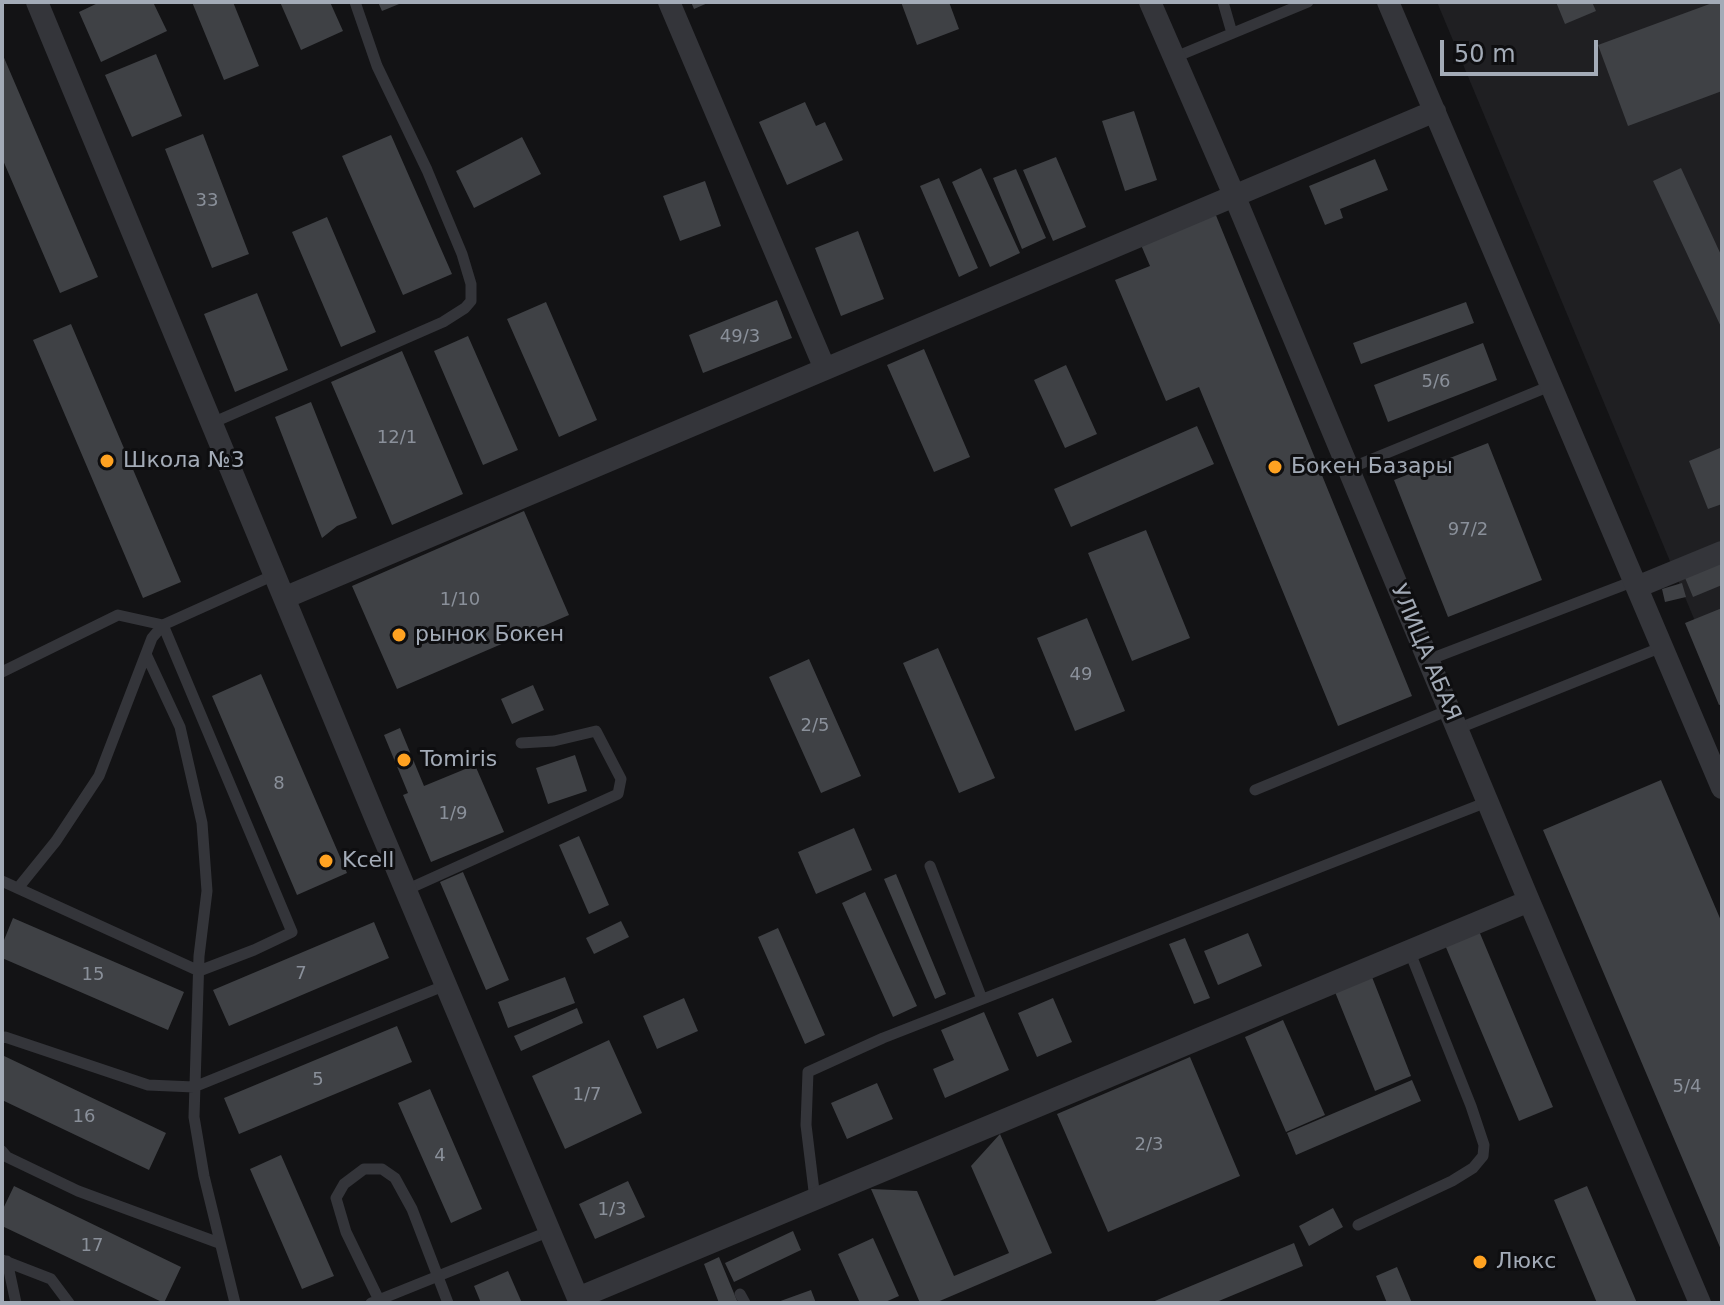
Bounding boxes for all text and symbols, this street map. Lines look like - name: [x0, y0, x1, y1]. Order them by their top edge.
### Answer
- scale bar: [1444, 24, 1602, 74]
- text: 50 m: [1454, 40, 1516, 68]
- house number: 33: [196, 190, 218, 212]
- house number: 49/3: [720, 326, 760, 348]
- house number: 5/6: [1422, 371, 1450, 393]
- house number: 12/1: [377, 427, 417, 449]
- place label: Школа №3: [123, 448, 245, 474]
- marker: Школа №3: [98, 452, 116, 470]
- place label: Бокен Базары: [1291, 454, 1453, 480]
- marker: Бокен Базары: [1266, 458, 1284, 476]
- house number: 97/2: [1448, 519, 1488, 541]
- street label: УЛИЦА АБАЯ: [1384, 581, 1466, 725]
- house number: 1/10: [440, 589, 480, 611]
- place label: рынок Бокен: [415, 622, 564, 648]
- marker: рынок Бокен: [390, 626, 408, 644]
- house number: 49: [1070, 664, 1092, 686]
- house number: 2/5: [801, 715, 829, 737]
- place label: Tomiris: [420, 747, 497, 773]
- marker: Tomiris: [395, 751, 413, 769]
- house number: 8: [273, 773, 285, 795]
- house number: 1/9: [439, 803, 467, 825]
- place label: Kcell: [342, 848, 394, 874]
- marker: Kcell: [317, 852, 335, 870]
- house number: 7: [295, 963, 307, 985]
- house number: 15: [82, 964, 104, 986]
- house number: 5: [312, 1069, 324, 1091]
- house number: 5/4: [1673, 1076, 1701, 1098]
- house number: 1/7: [573, 1084, 601, 1106]
- house number: 16: [73, 1106, 95, 1128]
- house number: 2/3: [1135, 1134, 1163, 1156]
- house number: 4: [434, 1145, 446, 1167]
- house number: 1/3: [598, 1199, 626, 1221]
- house number: 17: [81, 1235, 103, 1257]
- place label: Люкс: [1496, 1249, 1556, 1275]
- marker: Люкс: [1471, 1253, 1489, 1271]

